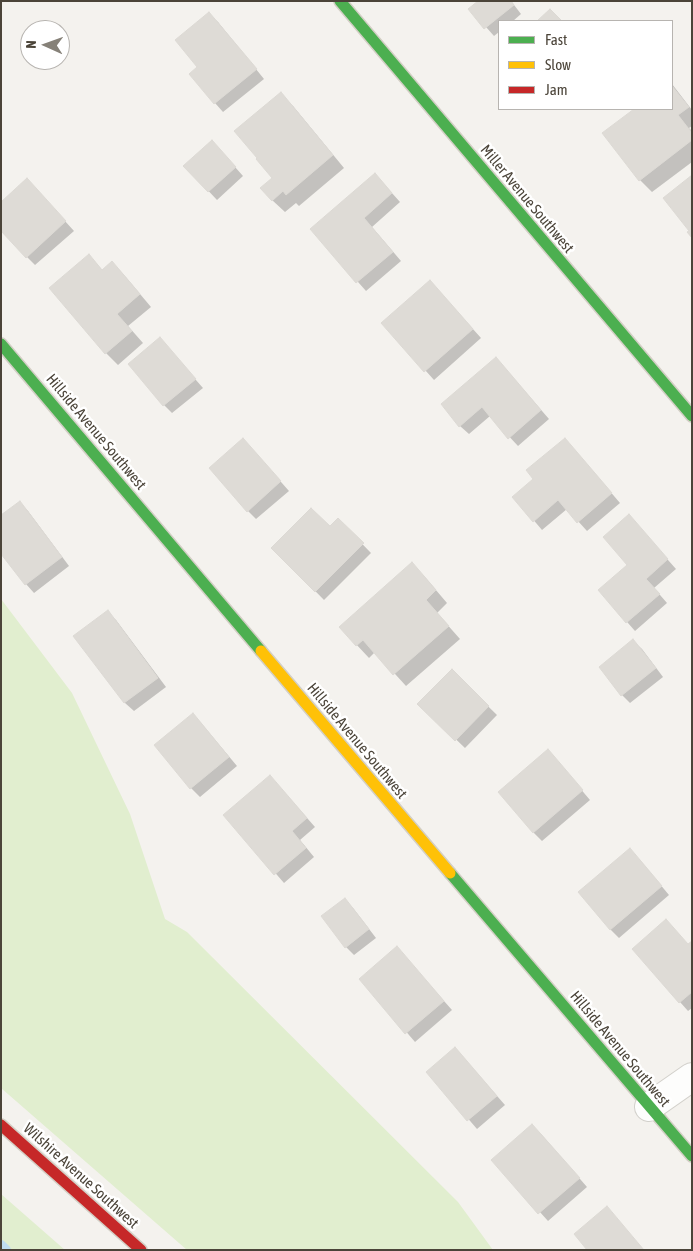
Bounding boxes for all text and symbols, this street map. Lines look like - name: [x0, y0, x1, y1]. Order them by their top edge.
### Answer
- north arrow: [20, 20, 70, 70]
- legend: [498, 20, 673, 110]
- text: Fast: [545, 31, 567, 48]
- text: N: [23, 40, 39, 49]
- text: Slow: [545, 56, 571, 73]
- text: Jam: [545, 81, 568, 98]
- street label: Miller Avenue Southwest: [477, 141, 577, 257]
- street label: Hillside Avenue Southwest: [42, 370, 150, 494]
- street label: Hillside Avenue Southwest: [303, 679, 411, 803]
- street label: Hillside Avenue Southwest: [566, 987, 674, 1111]
- street label: Wilshire Avenue Southwest: [20, 1120, 142, 1232]

